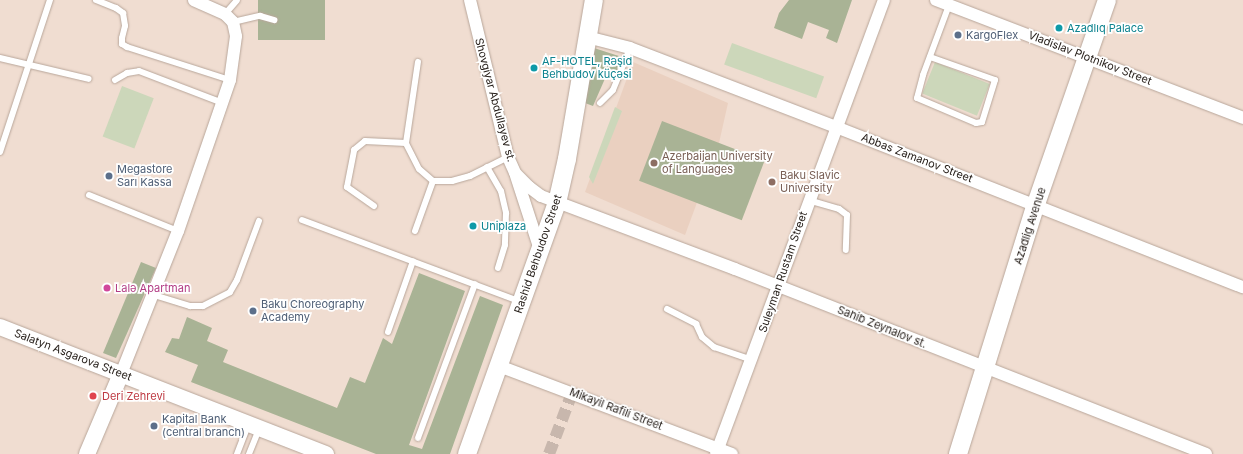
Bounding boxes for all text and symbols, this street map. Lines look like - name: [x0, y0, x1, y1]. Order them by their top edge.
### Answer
- place label: Azadlıq Palace: [1067, 21, 1143, 35]
- marker: Azadlıq Palace: [1054, 23, 1064, 33]
- place label: KargoFlex: [966, 28, 1018, 42]
- street label: Vladislav Plotnikov Street: [1026, 28, 1154, 88]
- marker: KargoFlex: [953, 30, 963, 40]
- street label: Shovgiyar Abdullayev st.: [472, 37, 518, 163]
- place label: AF-HOTEL, Rəşid Behbudov küçəsi: [542, 55, 632, 81]
- marker: AF-HOTEL, Rəşid Behbudov küçəsi: [529, 63, 539, 73]
- street label: Abbas Zamanov Street: [859, 131, 975, 185]
- place label: Azerbaijan University of Languages: [662, 150, 773, 176]
- marker: Azerbaijan University of Languages: [649, 158, 659, 168]
- place label: Megastore Sarı Kassa: [117, 163, 173, 189]
- place label: Baku Slavic University: [780, 169, 840, 195]
- marker: Megastore Sarı Kassa: [104, 171, 114, 181]
- marker: Baku Slavic University: [767, 177, 777, 187]
- street label: Azadlig Avenue: [1011, 186, 1049, 266]
- street label: Rashid Behbudov Street: [511, 193, 565, 315]
- street label: Suleyman Rustam Street: [756, 210, 810, 334]
- place label: Uniplaza: [481, 219, 526, 233]
- marker: Uniplaza: [468, 221, 478, 231]
- place label: Lalә Apartman: [115, 281, 190, 295]
- marker: Lalә Apartman: [102, 283, 112, 293]
- place label: Baku Choreography Academy: [261, 298, 364, 324]
- street label: Sahib Zeynalov st.: [835, 303, 929, 351]
- marker: Baku Choreography Academy: [248, 306, 258, 316]
- street label: Salatyn Asgarova Street: [12, 326, 134, 384]
- street label: Mikayil Rafili Street: [568, 385, 664, 433]
- place label: Deri Zehrevi: [102, 389, 165, 403]
- marker: Deri Zehrevi: [87, 390, 99, 402]
- place label: Kapital Bank (central branch): [162, 413, 245, 439]
- marker: Kapital Bank (central branch): [149, 421, 159, 431]

